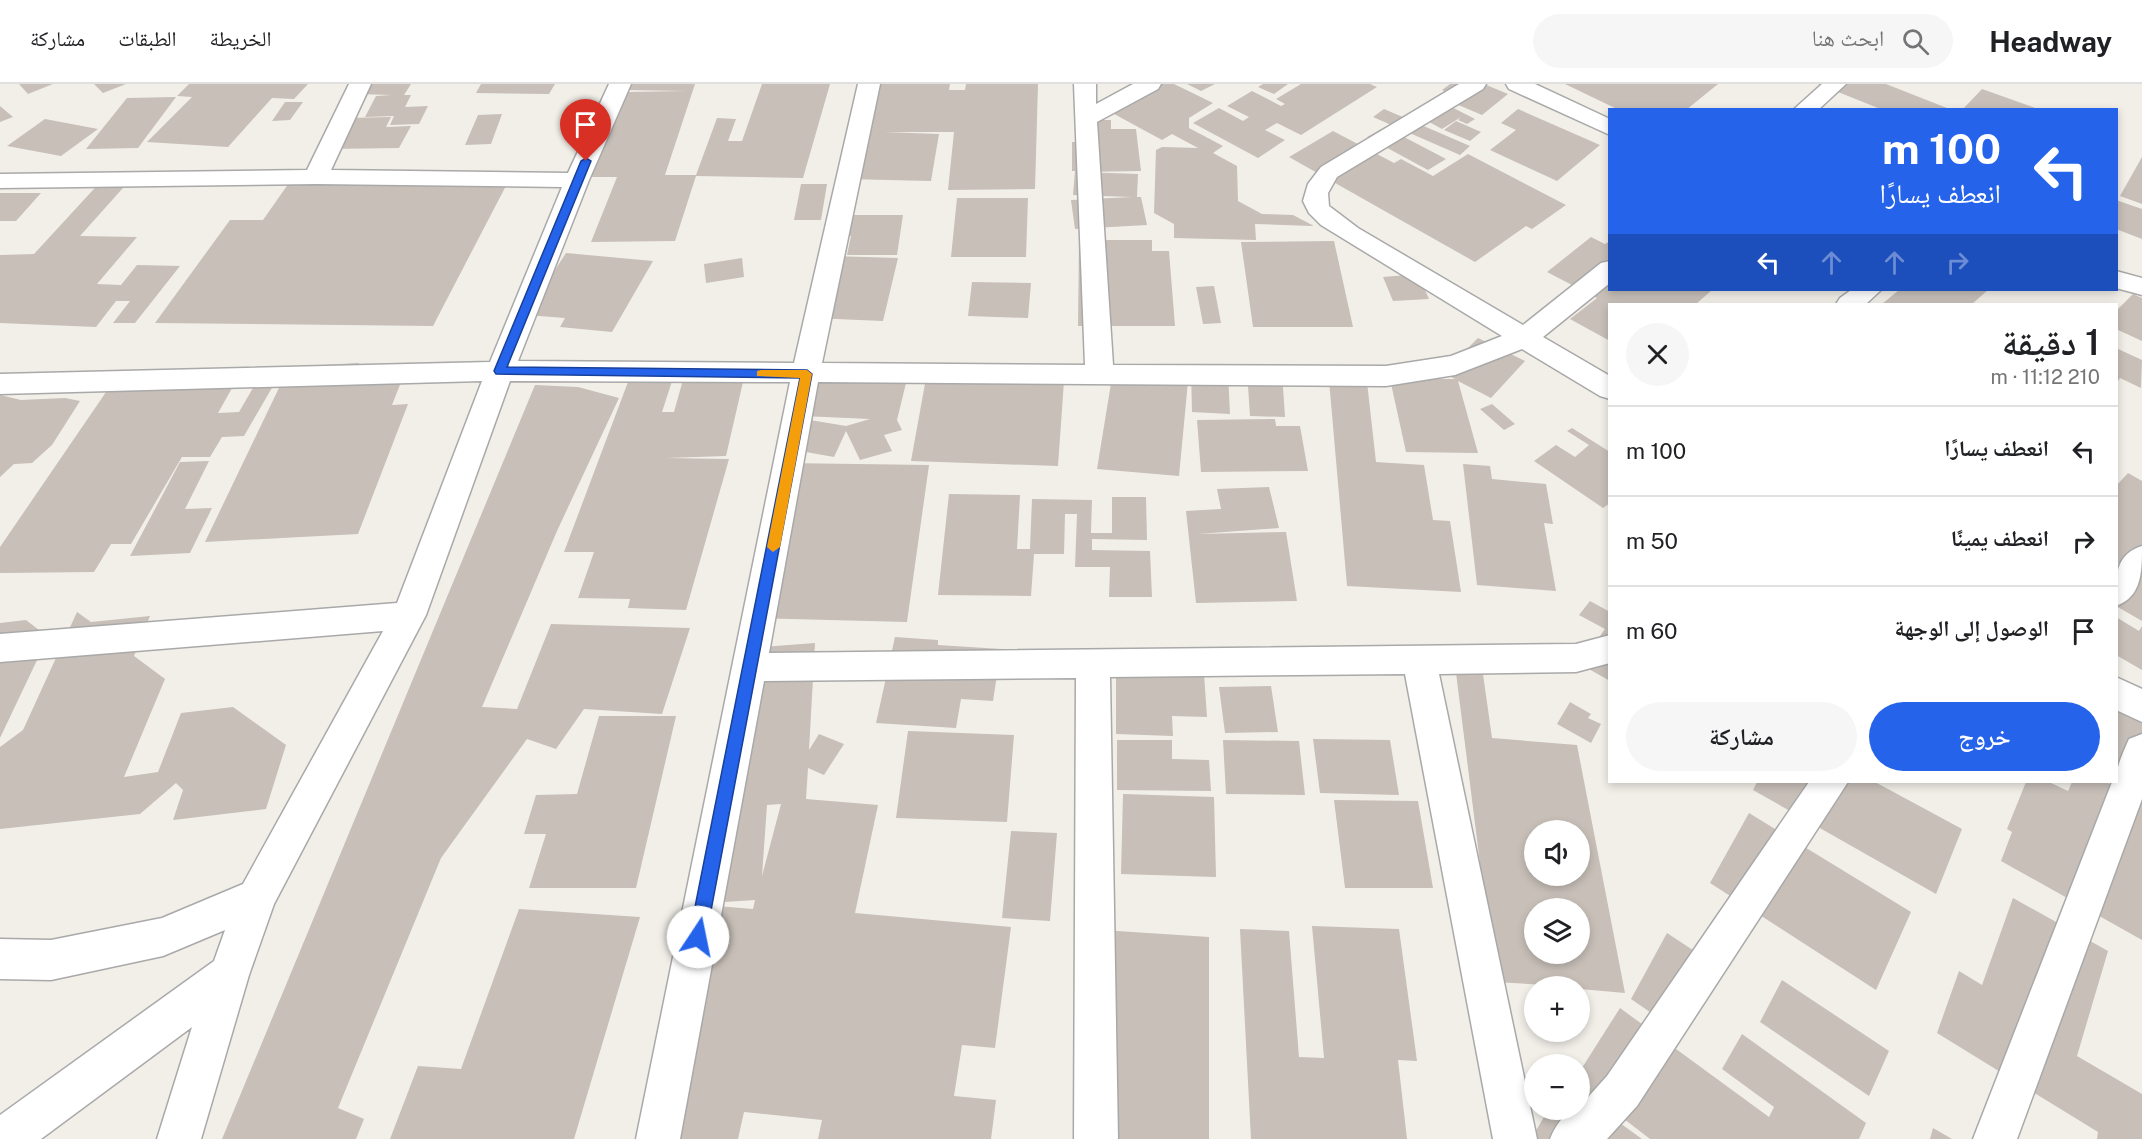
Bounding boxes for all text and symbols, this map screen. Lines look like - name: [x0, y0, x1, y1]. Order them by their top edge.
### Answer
- search box: [1533, 14, 1953, 68]
- text: ابحث هنا: [1812, 25, 1884, 51]
- icon: search: [1899, 25, 1932, 58]
- text: Headway: [1989, 25, 2112, 58]
- text: مشاركة: [30, 26, 85, 51]
- text: الطبقات: [118, 26, 177, 51]
- text: الخريطة: [210, 26, 271, 51]
- pin: [560, 99, 611, 161]
- icon: arrive: [569, 108, 602, 141]
- text: 100 m: [1882, 124, 2001, 173]
- icon: left: [2022, 132, 2100, 210]
- text: انعطف يسارًا: [1880, 177, 2001, 209]
- icon: left: [1752, 246, 1785, 279]
- icon: ahead: [1815, 246, 1848, 279]
- icon: ahead: [1878, 246, 1911, 279]
- icon: right: [1941, 246, 1974, 279]
- text: 1 دقيقة: [2002, 321, 2100, 363]
- button: close: [1626, 323, 1689, 386]
- text: 210 m · 11:12: [1990, 365, 2100, 389]
- text: انعطف يسارًا: [1944, 435, 2049, 461]
- icon: left: [2067, 435, 2100, 468]
- text: 100 m: [1626, 438, 1686, 464]
- text: انعطف يمينًا: [1951, 525, 2049, 551]
- icon: right: [2067, 525, 2100, 558]
- text: 50 m: [1626, 528, 1678, 554]
- text: الوصول إلى الوجهة: [1894, 615, 2049, 641]
- icon: arrive: [2067, 615, 2100, 648]
- text: 60 m: [1626, 618, 1677, 644]
- button: مشاركة: [1626, 702, 1857, 771]
- button: خروج: [1869, 702, 2100, 771]
- map controls: [1524, 820, 1590, 1120]
- button: sound: [1524, 820, 1590, 886]
- button: layers: [1524, 898, 1590, 964]
- position arrow: [666, 905, 730, 969]
- button: +: [1524, 976, 1590, 1042]
- button: −: [1524, 1054, 1590, 1120]

